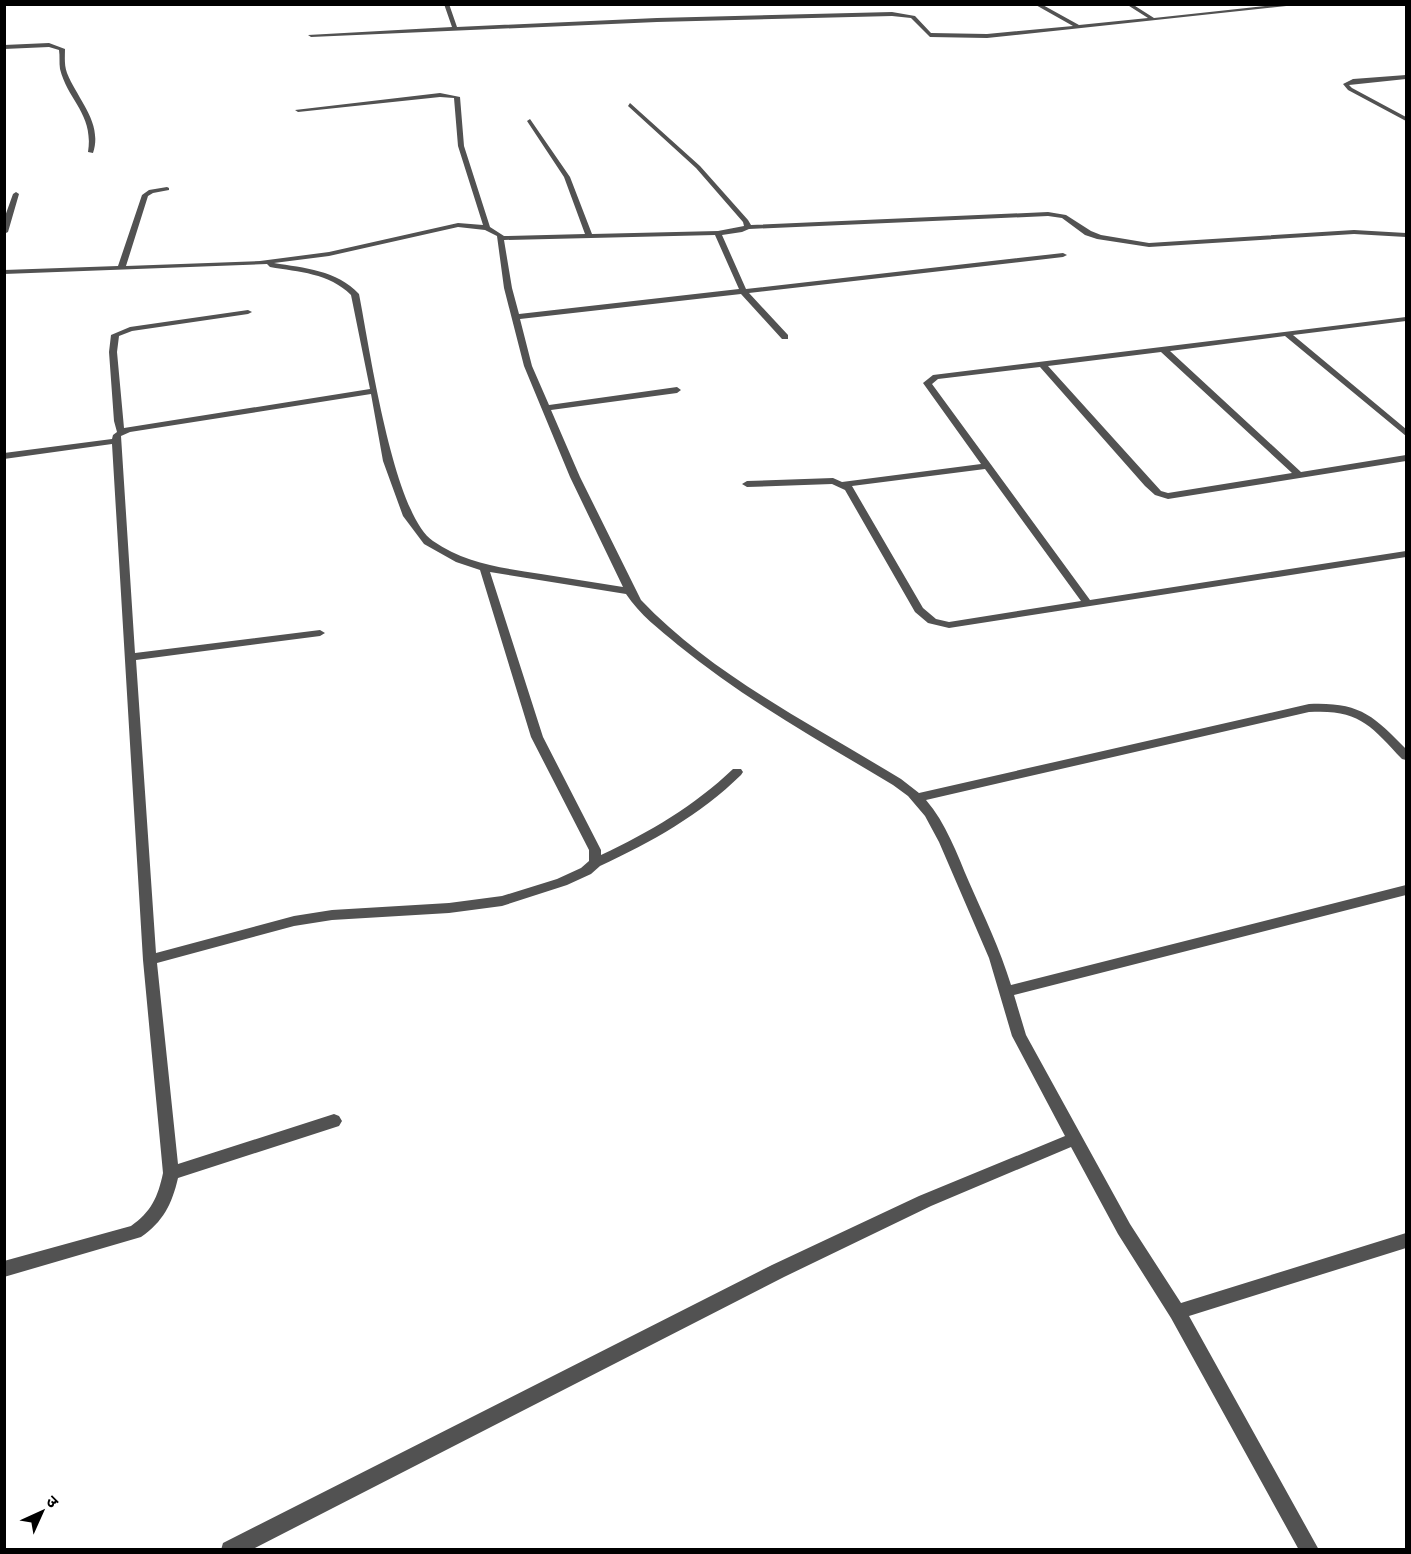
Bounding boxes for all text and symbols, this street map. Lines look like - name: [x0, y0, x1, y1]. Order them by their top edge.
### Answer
- north arrow: [12, 1482, 72, 1542]
- text: उ: [42, 1490, 64, 1513]

